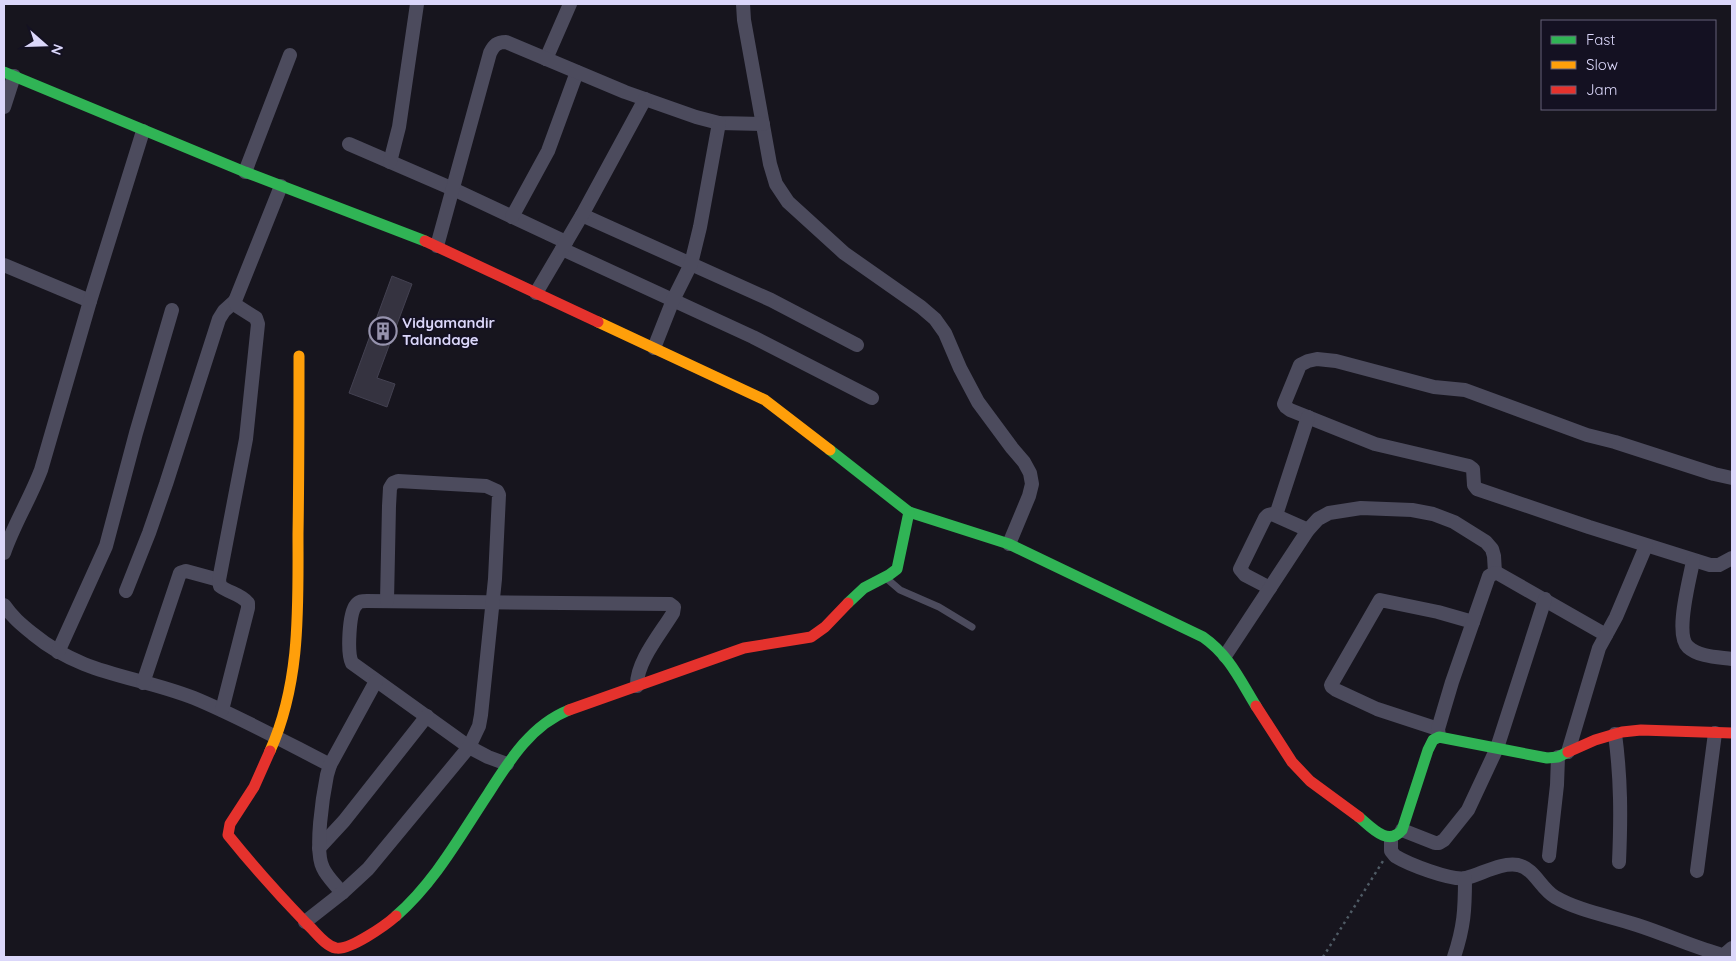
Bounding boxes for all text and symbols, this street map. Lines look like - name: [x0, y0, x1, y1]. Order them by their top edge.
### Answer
- north arrow: [20, 20, 70, 70]
- legend: [1541, 20, 1716, 110]
- text: Fast: [1586, 30, 1615, 49]
- text: N: [47, 42, 67, 57]
- text: Slow: [1586, 55, 1618, 74]
- text: Jam: [1586, 80, 1617, 99]
- place label: Vidyamandir Talandage: [402, 313, 496, 349]
- building icon: Vidyamandir Talandage: [368, 316, 398, 346]

